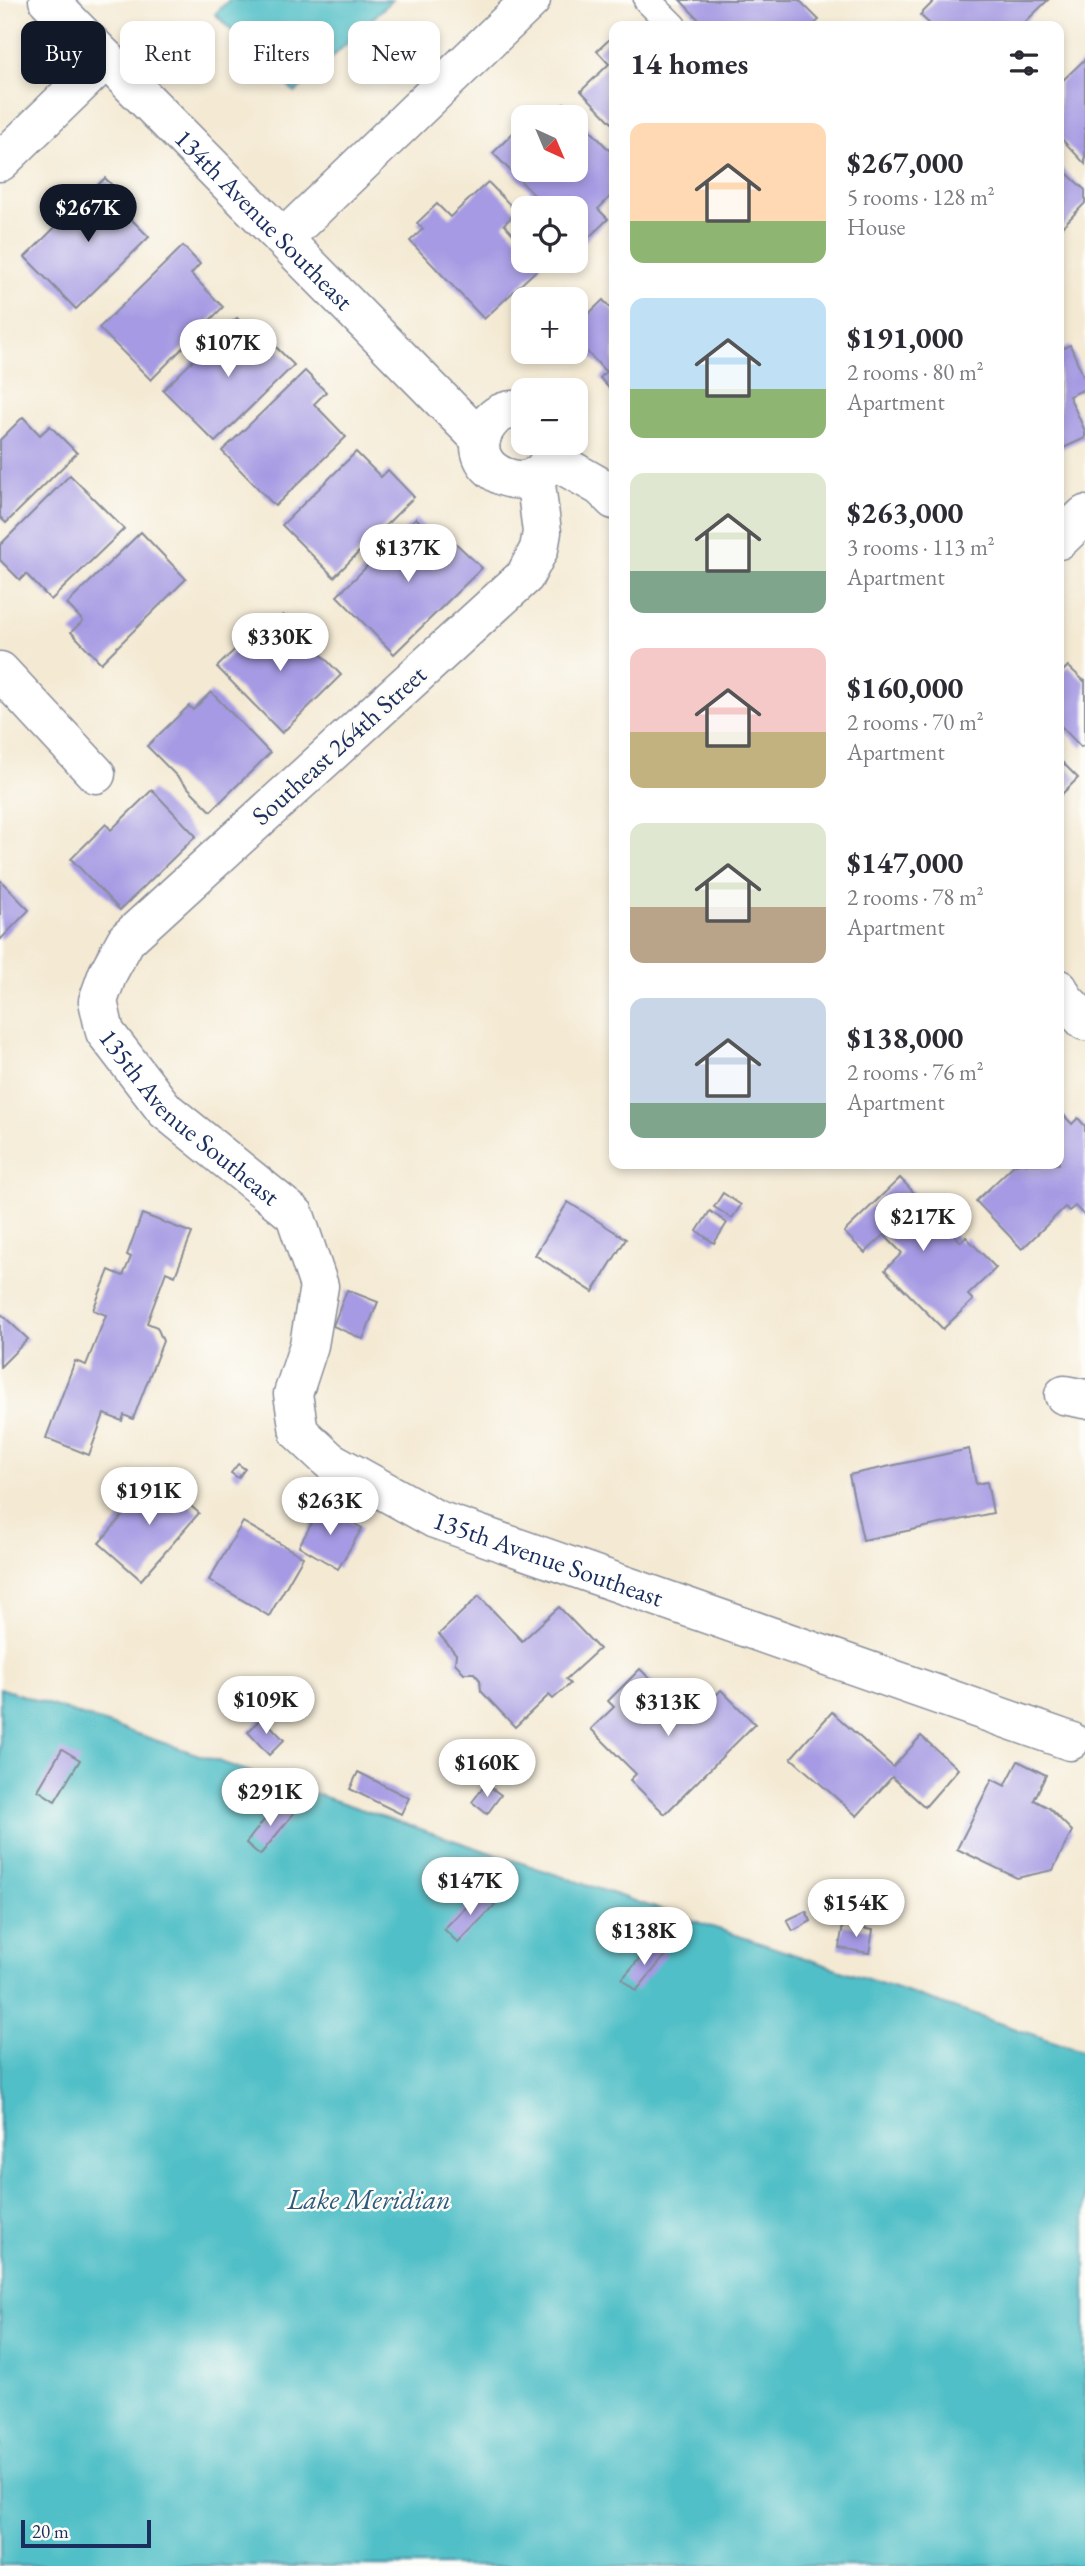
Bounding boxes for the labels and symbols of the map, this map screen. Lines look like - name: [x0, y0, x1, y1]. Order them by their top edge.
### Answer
- north arrow: [511, 105, 588, 182]
- street label: 134th Avenue Southeast: [167, 122, 361, 317]
- pin: $267K: [39, 184, 137, 244]
- pin: $107K: [179, 320, 277, 379]
- pin: $137K: [359, 524, 457, 584]
- pin: $330K: [231, 614, 329, 673]
- street label: Southeast 264th Street: [244, 657, 434, 833]
- street label: 135th Avenue Southeast: [92, 1022, 287, 1213]
- pin: $217K: [874, 1194, 972, 1253]
- pin: $191K: [100, 1468, 198, 1527]
- pin: $263K: [281, 1478, 379, 1537]
- street label: 135th Avenue Southeast: [429, 1503, 668, 1614]
- pin: $109K: [217, 1676, 315, 1736]
- pin: $313K: [619, 1678, 717, 1738]
- pin: $160K: [438, 1740, 536, 1799]
- pin: $291K: [221, 1769, 319, 1828]
- pin: $147K: [421, 1857, 519, 1917]
- pin: $154K: [807, 1880, 905, 1939]
- pin: $138K: [595, 1908, 693, 1967]
- water label: Lake Meridian: [286, 2181, 451, 2217]
- scale bar: [21, 2517, 150, 2549]

